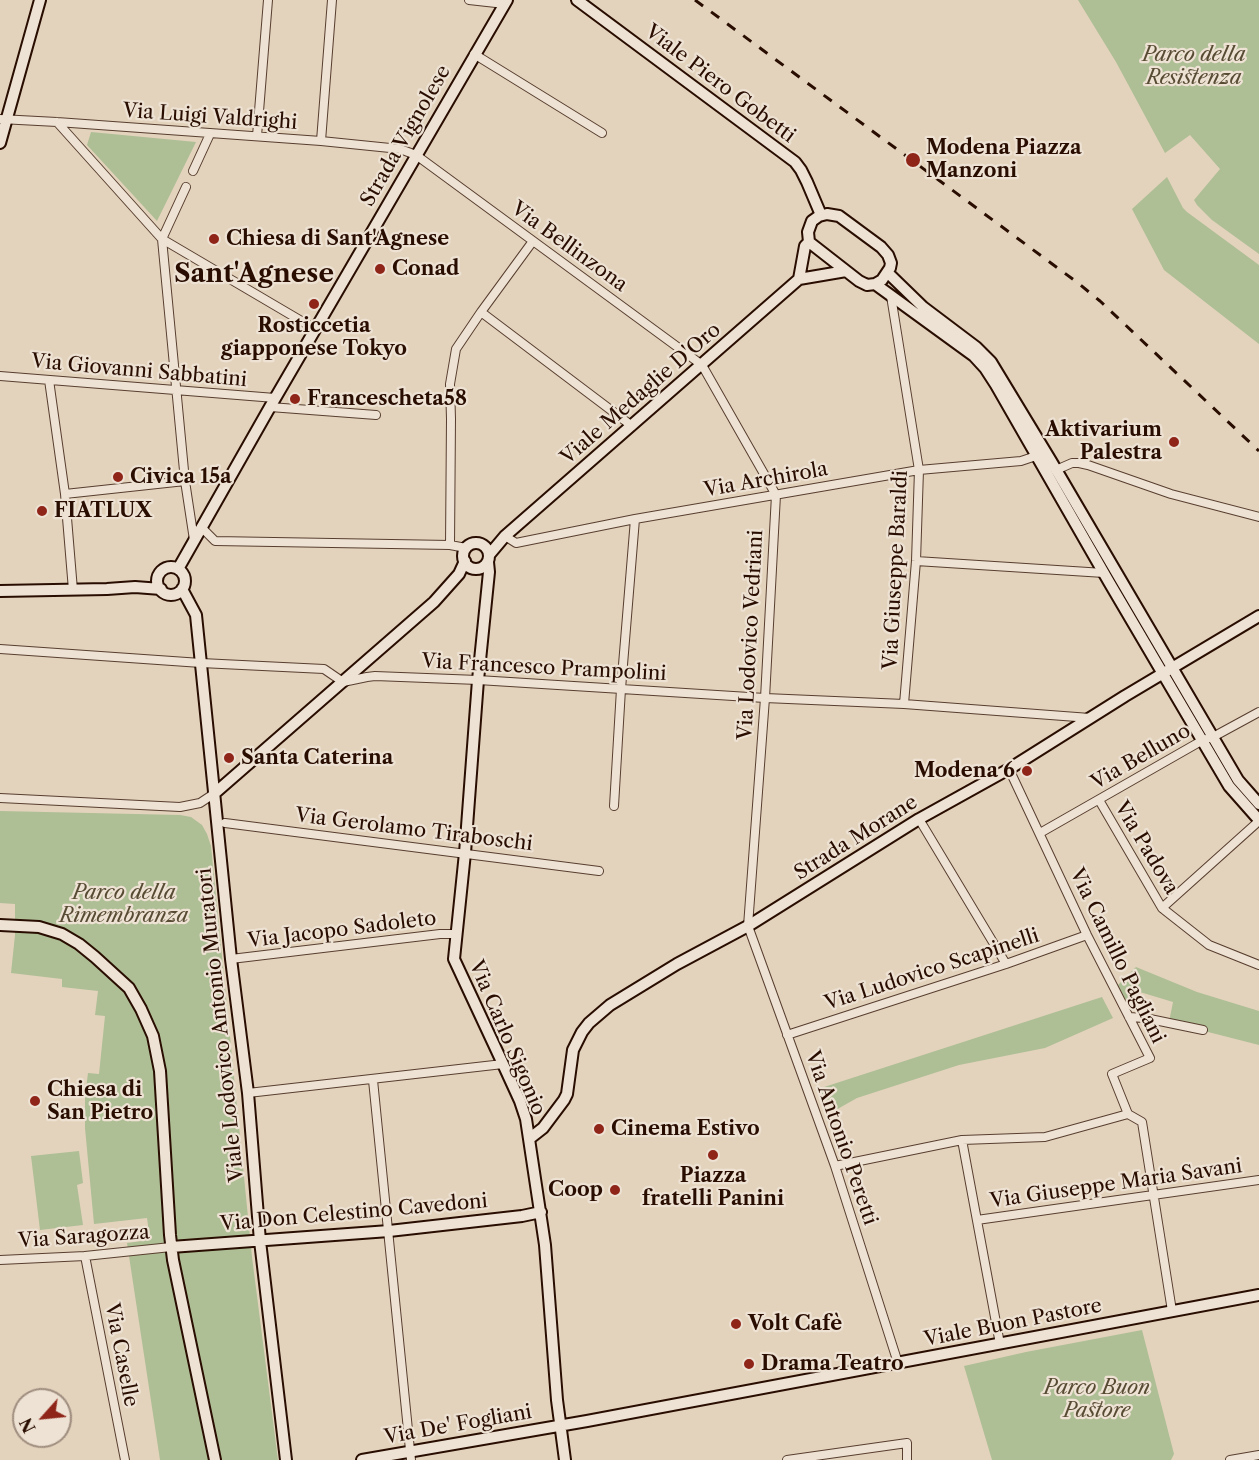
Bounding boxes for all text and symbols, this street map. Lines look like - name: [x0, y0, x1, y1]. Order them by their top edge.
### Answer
- street label: Viale Piero Gobetti: [640, 20, 800, 148]
- park label: Parco della Resistenza: [1142, 43, 1246, 90]
- street label: Strada Vignolese: [356, 61, 456, 211]
- street label: Via Luigi Valdrighi: [122, 99, 298, 135]
- place label: Modena Piazza Manzoni: [926, 136, 1082, 183]
- marker: Modena Piazza Manzoni: [904, 151, 922, 169]
- street label: Via Bellinzona: [506, 197, 632, 297]
- place label: Chiesa di Sant'Agnese: [226, 227, 449, 251]
- marker: Chiesa di Sant'Agnese: [207, 232, 221, 246]
- place label: Conad: [392, 257, 459, 281]
- district label: Sant'Agnese: [174, 258, 334, 290]
- marker: Conad: [373, 262, 387, 276]
- marker: Rosticcetia giapponese Tokyo: [307, 297, 321, 311]
- place label: Rosticcetia giapponese Tokyo: [221, 314, 407, 361]
- street label: Viale Medaglie D'Oro: [556, 318, 726, 470]
- street label: Via Giovanni Sabbatini: [30, 350, 248, 392]
- place label: Francescheta58: [307, 387, 467, 411]
- marker: Francescheta58: [288, 392, 302, 406]
- place label: Aktivarium Palestra: [1045, 418, 1162, 465]
- marker: Aktivarium Palestra: [1167, 435, 1181, 449]
- street label: Via Archirola: [702, 457, 830, 503]
- place label: Civica 15a: [130, 465, 232, 489]
- marker: Civica 15a: [111, 470, 125, 484]
- street label: Via Giuseppe Baraldi: [879, 470, 913, 670]
- place label: FIATLUX: [54, 499, 152, 523]
- marker: FIATLUX: [35, 504, 49, 518]
- street label: Via Lodovico Vedriani: [734, 529, 768, 741]
- street label: Via Francesco Prampolini: [421, 650, 667, 686]
- street label: Via Belluno: [1087, 719, 1195, 795]
- place label: Santa Caterina: [241, 746, 393, 770]
- marker: Santa Caterina: [222, 751, 236, 765]
- place label: Modena 6: [914, 759, 1015, 783]
- marker: Modena 6: [1020, 764, 1034, 778]
- street label: Strada Morane: [790, 791, 922, 885]
- street label: Via Padova: [1109, 797, 1183, 899]
- street label: Via Gerolamo Tiraboschi: [294, 804, 534, 856]
- street label: Via Camillo Pagliani: [1064, 865, 1170, 1047]
- street label: Viale Lodovico Antonio Muratori: [193, 867, 249, 1183]
- park label: Parco della Rimembranza: [60, 881, 188, 928]
- street label: Via Jacopo Sadoleto: [246, 907, 438, 953]
- street label: Via Ludovico Scapinelli: [822, 924, 1042, 1016]
- street label: Via Carlo Sigonio: [464, 957, 550, 1119]
- street label: Via Antonio Peretti: [800, 1048, 882, 1228]
- place label: Chiesa di San Pietro: [47, 1078, 153, 1125]
- marker: Chiesa di San Pietro: [28, 1094, 42, 1108]
- place label: Cinema Estivo: [611, 1117, 760, 1141]
- marker: Cinema Estivo: [592, 1122, 606, 1136]
- marker: Piazza fratelli Panini: [706, 1148, 720, 1162]
- street label: Via Giuseppe Maria Savani: [988, 1154, 1244, 1214]
- place label: Piazza fratelli Panini: [642, 1164, 784, 1211]
- place label: Coop: [548, 1178, 603, 1202]
- marker: Coop: [608, 1183, 622, 1197]
- street label: Via Don Celestino Cavedoni: [219, 1189, 489, 1237]
- street label: Via Saragozza: [18, 1220, 150, 1254]
- street label: Viale Buon Pastore: [922, 1294, 1104, 1352]
- street label: Via Caselle: [99, 1301, 143, 1409]
- place label: Volt Cafè: [748, 1312, 842, 1336]
- marker: Volt Cafè: [729, 1317, 743, 1331]
- place label: Drama Teatro: [761, 1352, 904, 1376]
- marker: Drama Teatro: [742, 1357, 756, 1371]
- park label: Parco Buon Pastore: [1044, 1376, 1150, 1423]
- north arrow: [12, 1388, 72, 1448]
- street label: Via De' Fogliani: [382, 1400, 534, 1450]
- text: N: [16, 1415, 40, 1436]

